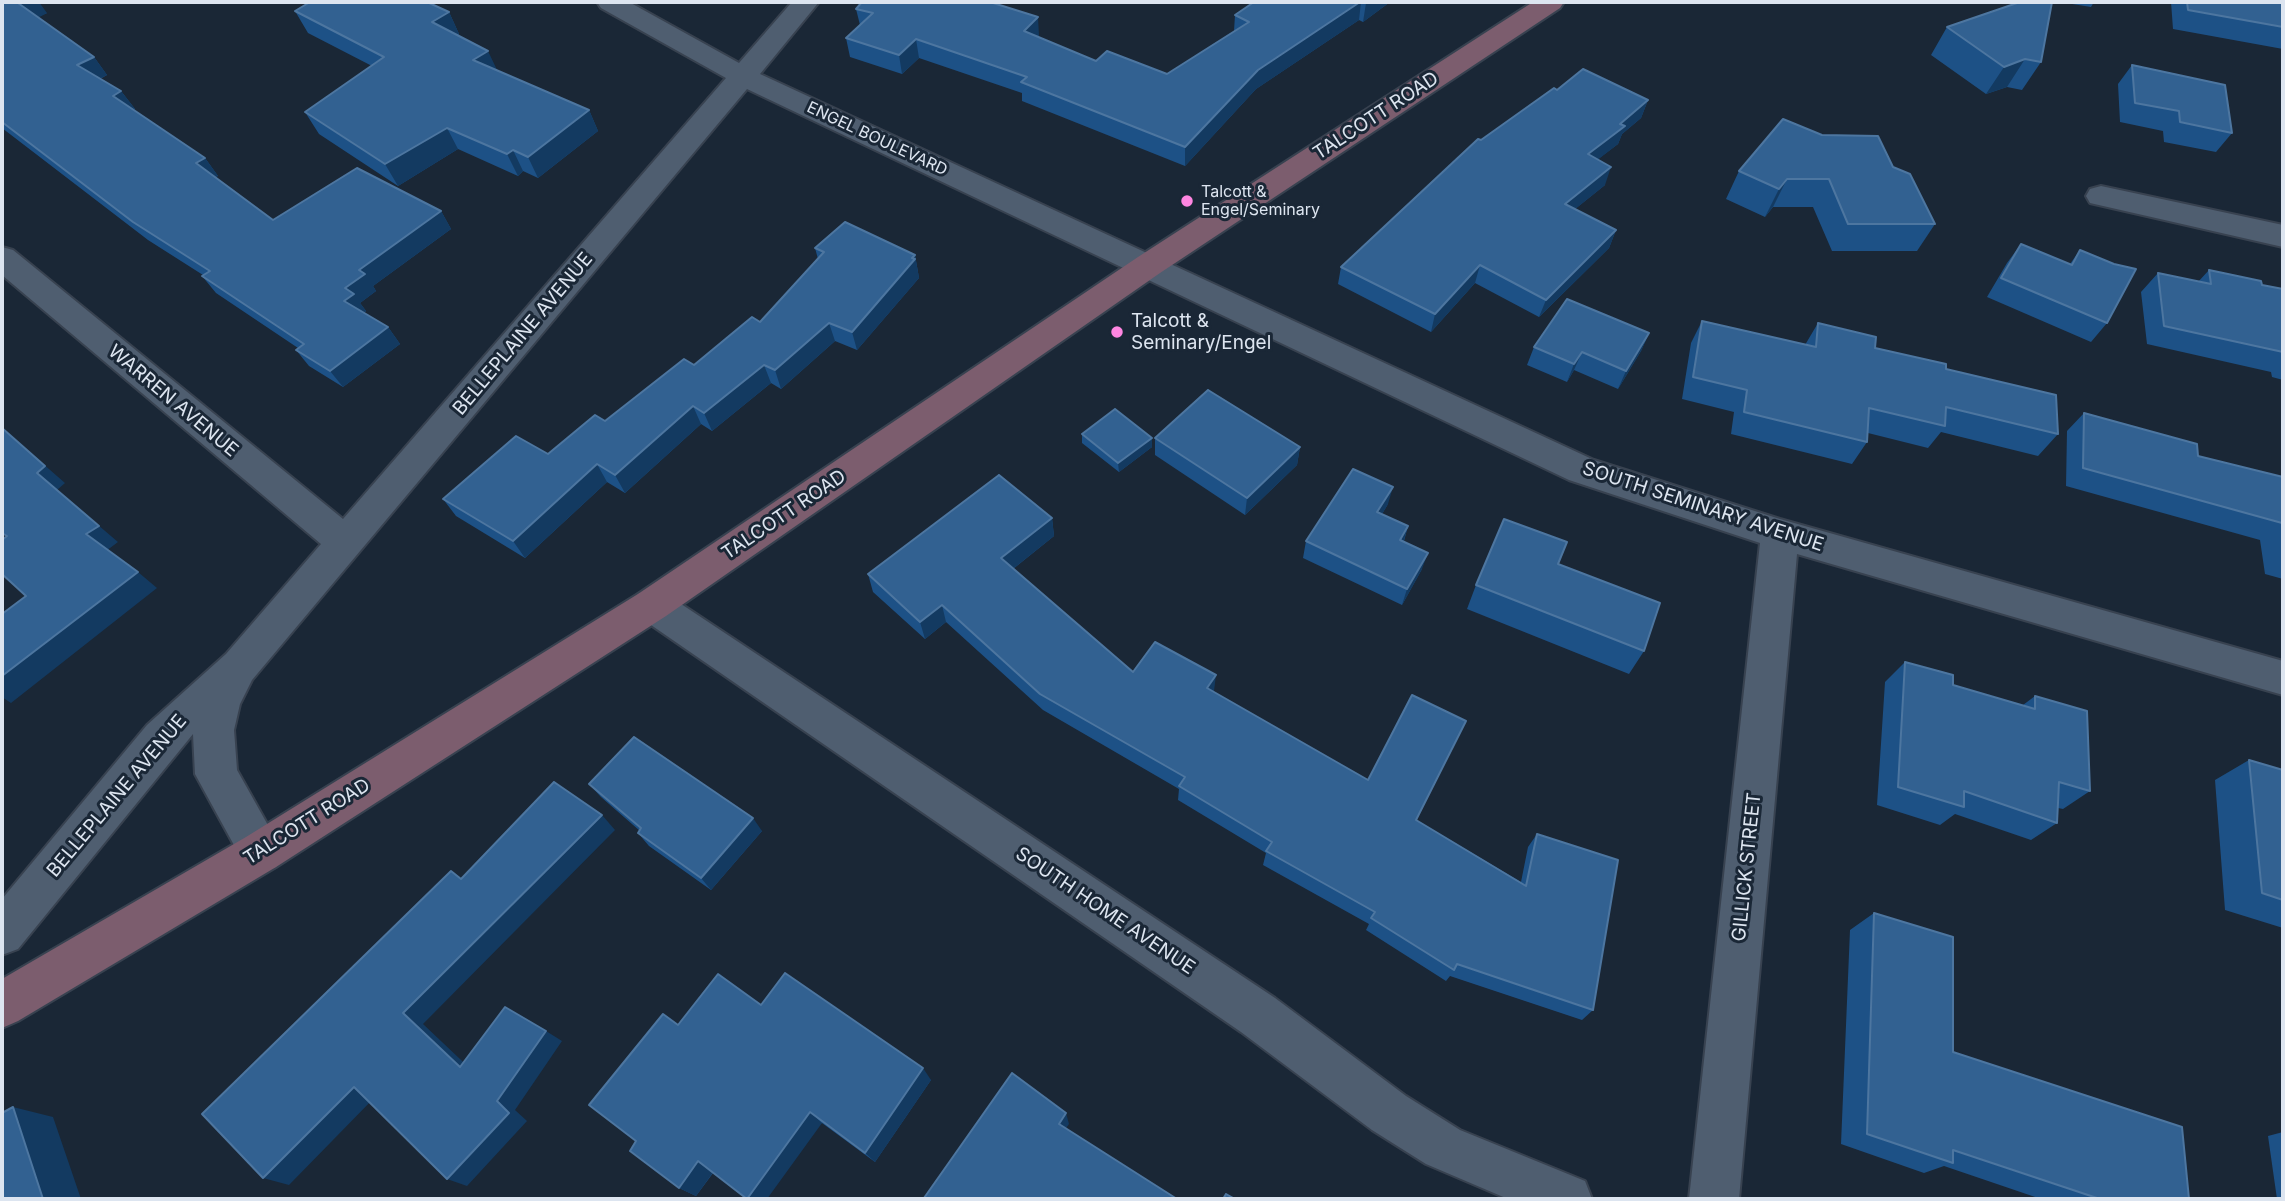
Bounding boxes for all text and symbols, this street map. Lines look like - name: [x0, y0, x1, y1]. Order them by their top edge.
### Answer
- street label: TALCOTT ROAD: [1309, 67, 1443, 165]
- street label: ENGEL BOULEVARD: [804, 98, 950, 180]
- place label: Talcott & Engel/Seminary: [1201, 182, 1320, 220]
- marker: Talcott & Engel/Seminary: [1179, 193, 1195, 209]
- street label: BELLEPLAINE AVENUE: [448, 248, 598, 420]
- place label: Talcott & Seminary/Engel: [1131, 310, 1271, 354]
- marker: Talcott & Seminary/Engel: [1109, 324, 1125, 340]
- street label: WARREN AVENUE: [103, 340, 243, 462]
- street label: SOUTH SEMINARY AVENUE: [1580, 457, 1826, 557]
- street label: TALCOTT ROAD: [718, 465, 850, 565]
- street label: BELLEPLAINE AVENUE: [42, 710, 192, 882]
- street label: TALCOTT ROAD: [240, 774, 374, 870]
- street label: GILLICK STREET: [1728, 791, 1766, 943]
- street label: SOUTH HOME AVENUE: [1011, 842, 1199, 980]

